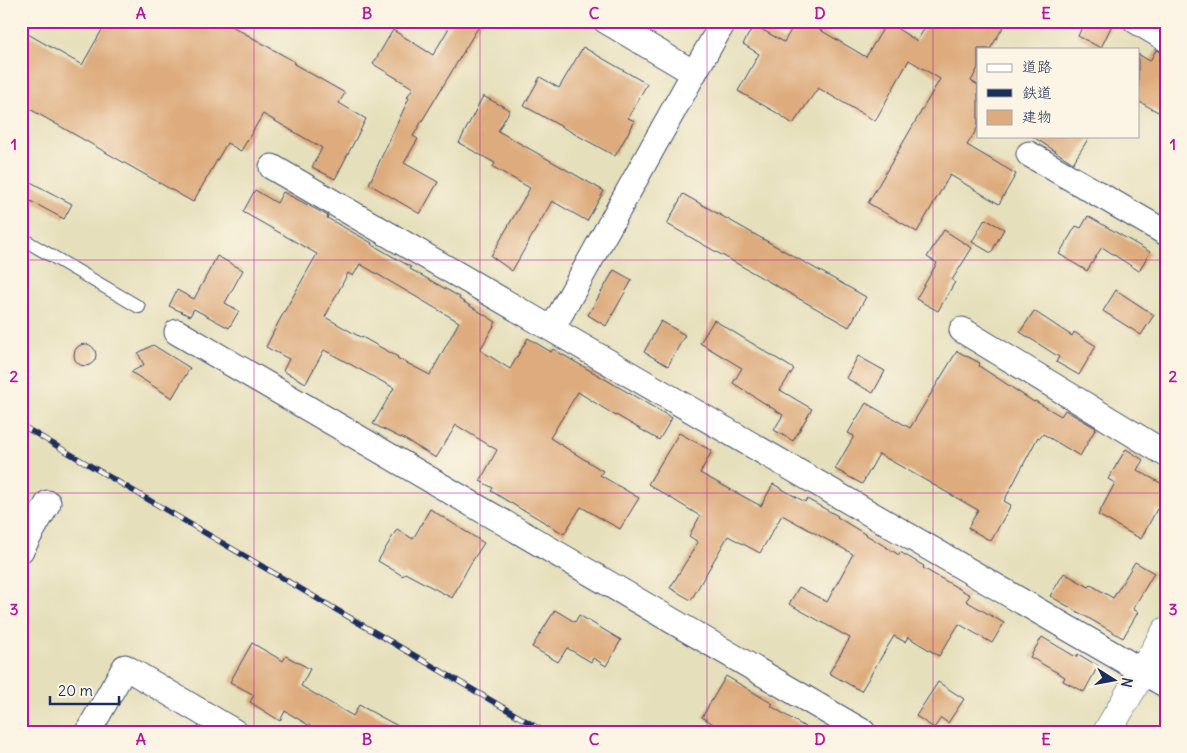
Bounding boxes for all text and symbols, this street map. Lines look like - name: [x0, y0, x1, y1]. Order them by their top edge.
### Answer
- text: A: [136, 3, 146, 23]
- text: B: [362, 3, 373, 23]
- text: C: [589, 3, 600, 23]
- text: D: [814, 3, 826, 23]
- text: E: [1041, 3, 1051, 23]
- legend: [977, 48, 1140, 138]
- text: 道路: [1022, 57, 1052, 76]
- text: 鉄道: [1022, 83, 1052, 102]
- text: 建物: [1022, 107, 1052, 126]
- text: 1: [11, 134, 17, 154]
- text: 1: [1170, 134, 1176, 154]
- text: 2: [10, 366, 19, 386]
- text: 2: [1169, 366, 1178, 386]
- text: 3: [9, 599, 19, 619]
- text: 3: [1168, 599, 1178, 619]
- north arrow: [1090, 656, 1140, 706]
- scale bar: [50, 673, 119, 705]
- text: N: [1117, 676, 1137, 689]
- text: 20 m: [58, 681, 93, 700]
- text: A: [136, 729, 146, 749]
- text: B: [362, 729, 373, 749]
- text: C: [589, 729, 600, 749]
- text: D: [814, 729, 826, 749]
- text: E: [1041, 729, 1051, 749]

